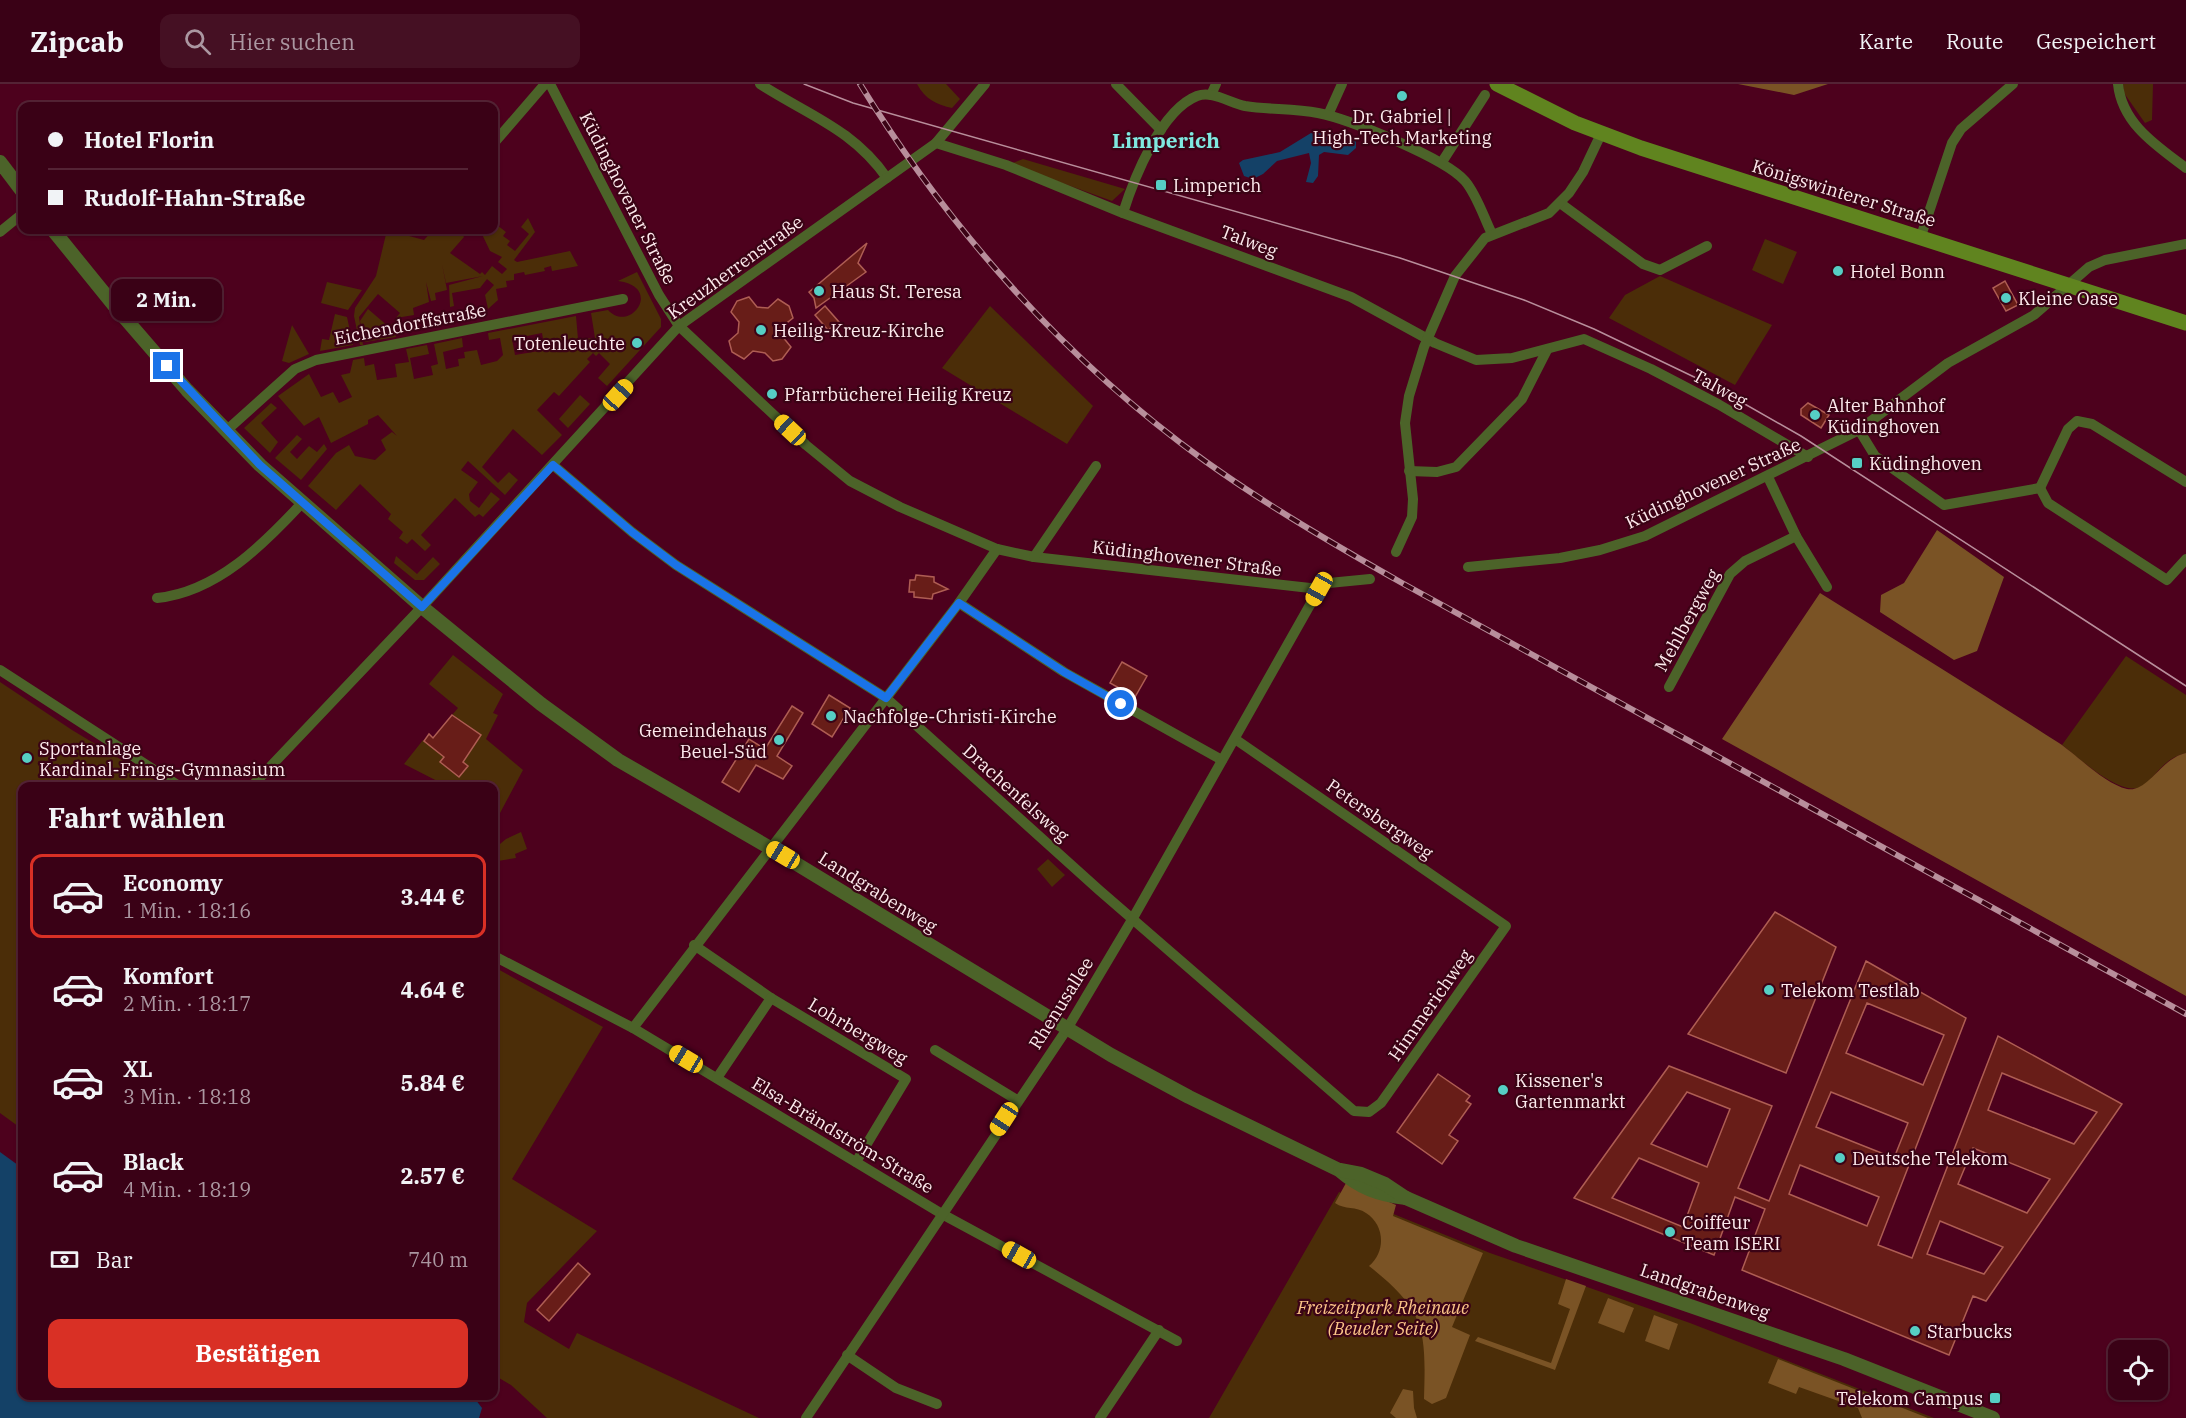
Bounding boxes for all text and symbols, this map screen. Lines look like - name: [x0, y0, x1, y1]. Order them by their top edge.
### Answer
- search box: [160, 14, 580, 68]
- text: Zipcab: [30, 23, 124, 60]
- icon: search: [181, 25, 214, 58]
- text: Hier suchen: [229, 27, 355, 56]
- text: Karte: [1859, 27, 1913, 55]
- text: Route: [1946, 27, 2003, 55]
- text: Gespeichert: [2036, 27, 2156, 55]
- marker: Dr. Gabriel | High-Tech Marketing: [1395, 89, 1409, 103]
- place label: Dr. Gabriel | High-Tech Marketing: [1312, 105, 1492, 149]
- street label: Küdinghovener Straße: [574, 108, 682, 288]
- text: Hotel Florin: [84, 125, 214, 154]
- district label: Limperich: [1112, 126, 1220, 154]
- street label: Königswinterer Straße: [1749, 154, 1939, 232]
- place label: Limperich: [1173, 174, 1262, 197]
- marker: Limperich: [1154, 178, 1168, 192]
- text: Rudolf-Hahn-Straße: [84, 183, 305, 212]
- street label: Kreuzherrenstraße: [663, 210, 807, 324]
- street label: Talweg: [1217, 220, 1281, 262]
- place label: Hotel Bonn: [1850, 260, 1945, 283]
- marker: Hotel Bonn: [1831, 264, 1845, 278]
- callout: 2 Min.: [112, 279, 222, 321]
- place label: Haus St. Teresa: [831, 280, 962, 303]
- marker: Haus St. Teresa: [812, 284, 826, 298]
- text: 2 Min.: [136, 286, 197, 313]
- place label: Kleine Oase: [2018, 287, 2118, 310]
- marker: Kleine Oase: [1999, 291, 2013, 305]
- street label: Eichendorffstraße: [332, 298, 488, 350]
- place label: Heilig-Kreuz-Kirche: [773, 319, 944, 342]
- marker: Heilig-Kreuz-Kirche: [754, 323, 768, 337]
- place label: Totenleuchte: [514, 332, 625, 355]
- marker: Totenleuchte: [630, 336, 644, 350]
- route end: [153, 352, 180, 379]
- street label: Talweg: [1688, 364, 1752, 413]
- car: [599, 376, 637, 414]
- place label: Pfarrbücherei Heilig Kreuz: [784, 383, 1012, 406]
- marker: Pfarrbücherei Heilig Kreuz: [765, 387, 779, 401]
- place label: Alter Bahnhof Küdinghoven: [1827, 394, 1947, 438]
- marker: Alter Bahnhof Küdinghoven: [1808, 408, 1822, 422]
- car: [771, 411, 809, 449]
- street label: Küdinghovener Straße: [1622, 432, 1804, 534]
- place label: Küdinghoven: [1869, 452, 1982, 475]
- marker: Küdinghoven: [1850, 456, 1864, 470]
- street label: Küdinghovener Straße: [1091, 535, 1283, 581]
- street label: Mehlbergweg: [1649, 565, 1725, 675]
- car: [1302, 569, 1336, 609]
- route start: [1107, 690, 1134, 717]
- place label: Nachfolge-Christi-Kirche: [843, 705, 1057, 728]
- marker: Nachfolge-Christi-Kirche: [824, 709, 838, 723]
- place label: Gemeindehaus Beuel-Süd: [639, 719, 767, 763]
- marker: Gemeindehaus Beuel-Süd: [772, 733, 786, 747]
- place label: Sportanlage Kardinal-Frings-Gymnasium: [39, 737, 285, 781]
- street label: Drachenfelsweg: [958, 739, 1074, 847]
- marker: Sportanlage Kardinal-Frings-Gymnasium: [20, 751, 34, 765]
- street label: Petersbergweg: [1322, 774, 1438, 864]
- text: Fahrt wählen: [48, 800, 225, 835]
- car: [763, 838, 803, 872]
- street label: Landgrabenweg: [814, 846, 942, 938]
- text: Economy: [123, 868, 223, 897]
- icon: car: [51, 869, 105, 923]
- text: 3.44 €: [400, 882, 465, 911]
- text: 1 Min. · 18:16: [123, 897, 251, 924]
- street label: Himmerichweg: [1383, 945, 1477, 1065]
- street label: Rhenusallee: [1024, 953, 1098, 1053]
- text: Komfort: [123, 961, 213, 990]
- icon: car: [51, 962, 105, 1016]
- text: 4.64 €: [400, 975, 465, 1004]
- place label: Telekom Testlab: [1781, 979, 1920, 1002]
- marker: Telekom Testlab: [1762, 983, 1776, 997]
- text: 2 Min. · 18:17: [123, 990, 251, 1017]
- street label: Lohrbergweg: [804, 992, 912, 1070]
- car: [666, 1042, 706, 1076]
- text: XL: [123, 1054, 153, 1083]
- icon: car: [51, 1055, 105, 1109]
- text: 5.84 €: [400, 1068, 465, 1097]
- place label: Kissener's Gartenmarkt: [1515, 1069, 1625, 1113]
- street label: Elsa-Brändström-Straße: [748, 1072, 938, 1198]
- text: 3 Min. · 18:18: [123, 1083, 251, 1110]
- marker: Kissener's Gartenmarkt: [1496, 1083, 1510, 1097]
- car: [987, 1099, 1021, 1139]
- text: Black: [123, 1147, 184, 1176]
- place label: Deutsche Telekom: [1852, 1147, 2008, 1170]
- icon: car: [51, 1148, 105, 1202]
- marker: Deutsche Telekom: [1833, 1151, 1847, 1165]
- text: 2.57 €: [400, 1161, 465, 1190]
- text: 4 Min. · 18:19: [123, 1176, 251, 1203]
- place label: Coiffeur Team ISERI: [1682, 1211, 1781, 1255]
- marker: Coiffeur Team ISERI: [1663, 1225, 1677, 1239]
- car: [999, 1238, 1039, 1272]
- icon: cash: [48, 1243, 81, 1276]
- text: Bar: [96, 1245, 133, 1274]
- text: 740 m: [408, 1246, 468, 1273]
- street label: Landgrabenweg: [1637, 1258, 1773, 1324]
- park label: Freizeitpark Rheinaue (Beueler Seite): [1296, 1296, 1469, 1340]
- button: Bestätigen: [48, 1319, 468, 1388]
- place label: Starbucks: [1927, 1320, 2012, 1343]
- marker: Starbucks: [1908, 1324, 1922, 1338]
- map controls: [2108, 1340, 2168, 1400]
- button: locate: [2108, 1340, 2168, 1400]
- place label: Telekom Campus: [1836, 1387, 1983, 1410]
- marker: Telekom Campus: [1988, 1391, 2002, 1405]

